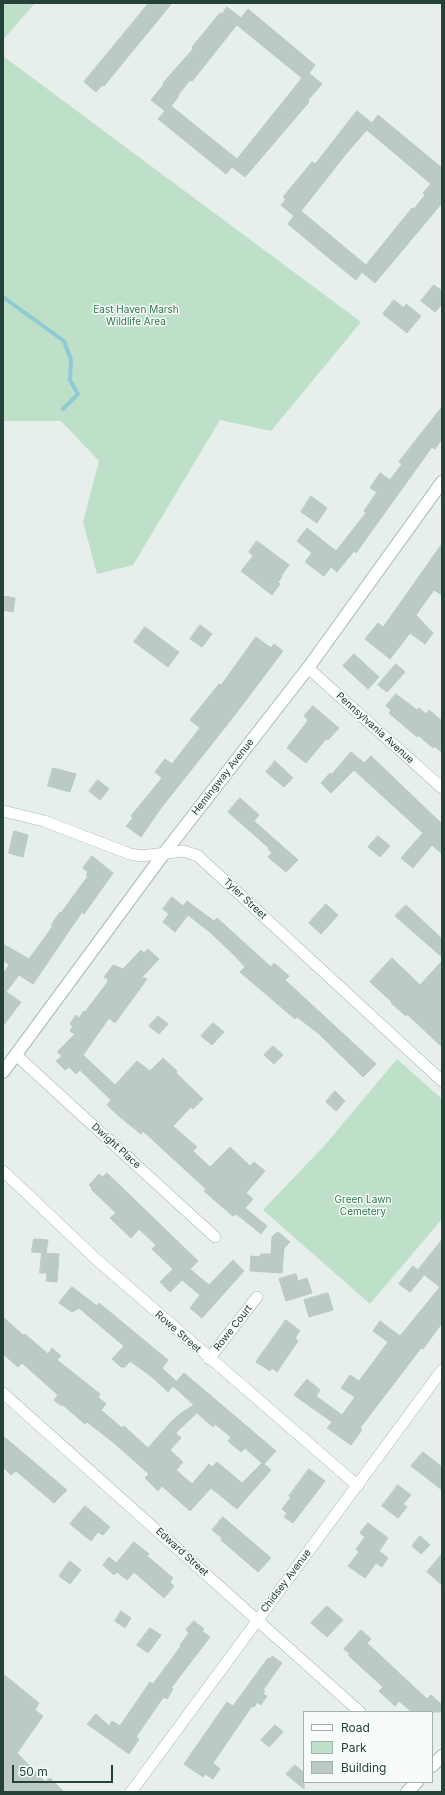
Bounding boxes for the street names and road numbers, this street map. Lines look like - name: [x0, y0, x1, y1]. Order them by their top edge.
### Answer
- street label: Pennsylvania Avenue: [334, 690, 416, 766]
- street label: Hemingway Avenue: [189, 736, 257, 818]
- street label: Tyler Street: [221, 876, 269, 922]
- street label: Dwight Place: [89, 1121, 143, 1171]
- street label: Rowe Court: [211, 1303, 255, 1353]
- street label: Rowe Street: [153, 1309, 203, 1355]
- street label: Edward Street: [153, 1525, 211, 1579]
- street label: Chidsey Avenue: [258, 1547, 314, 1615]

